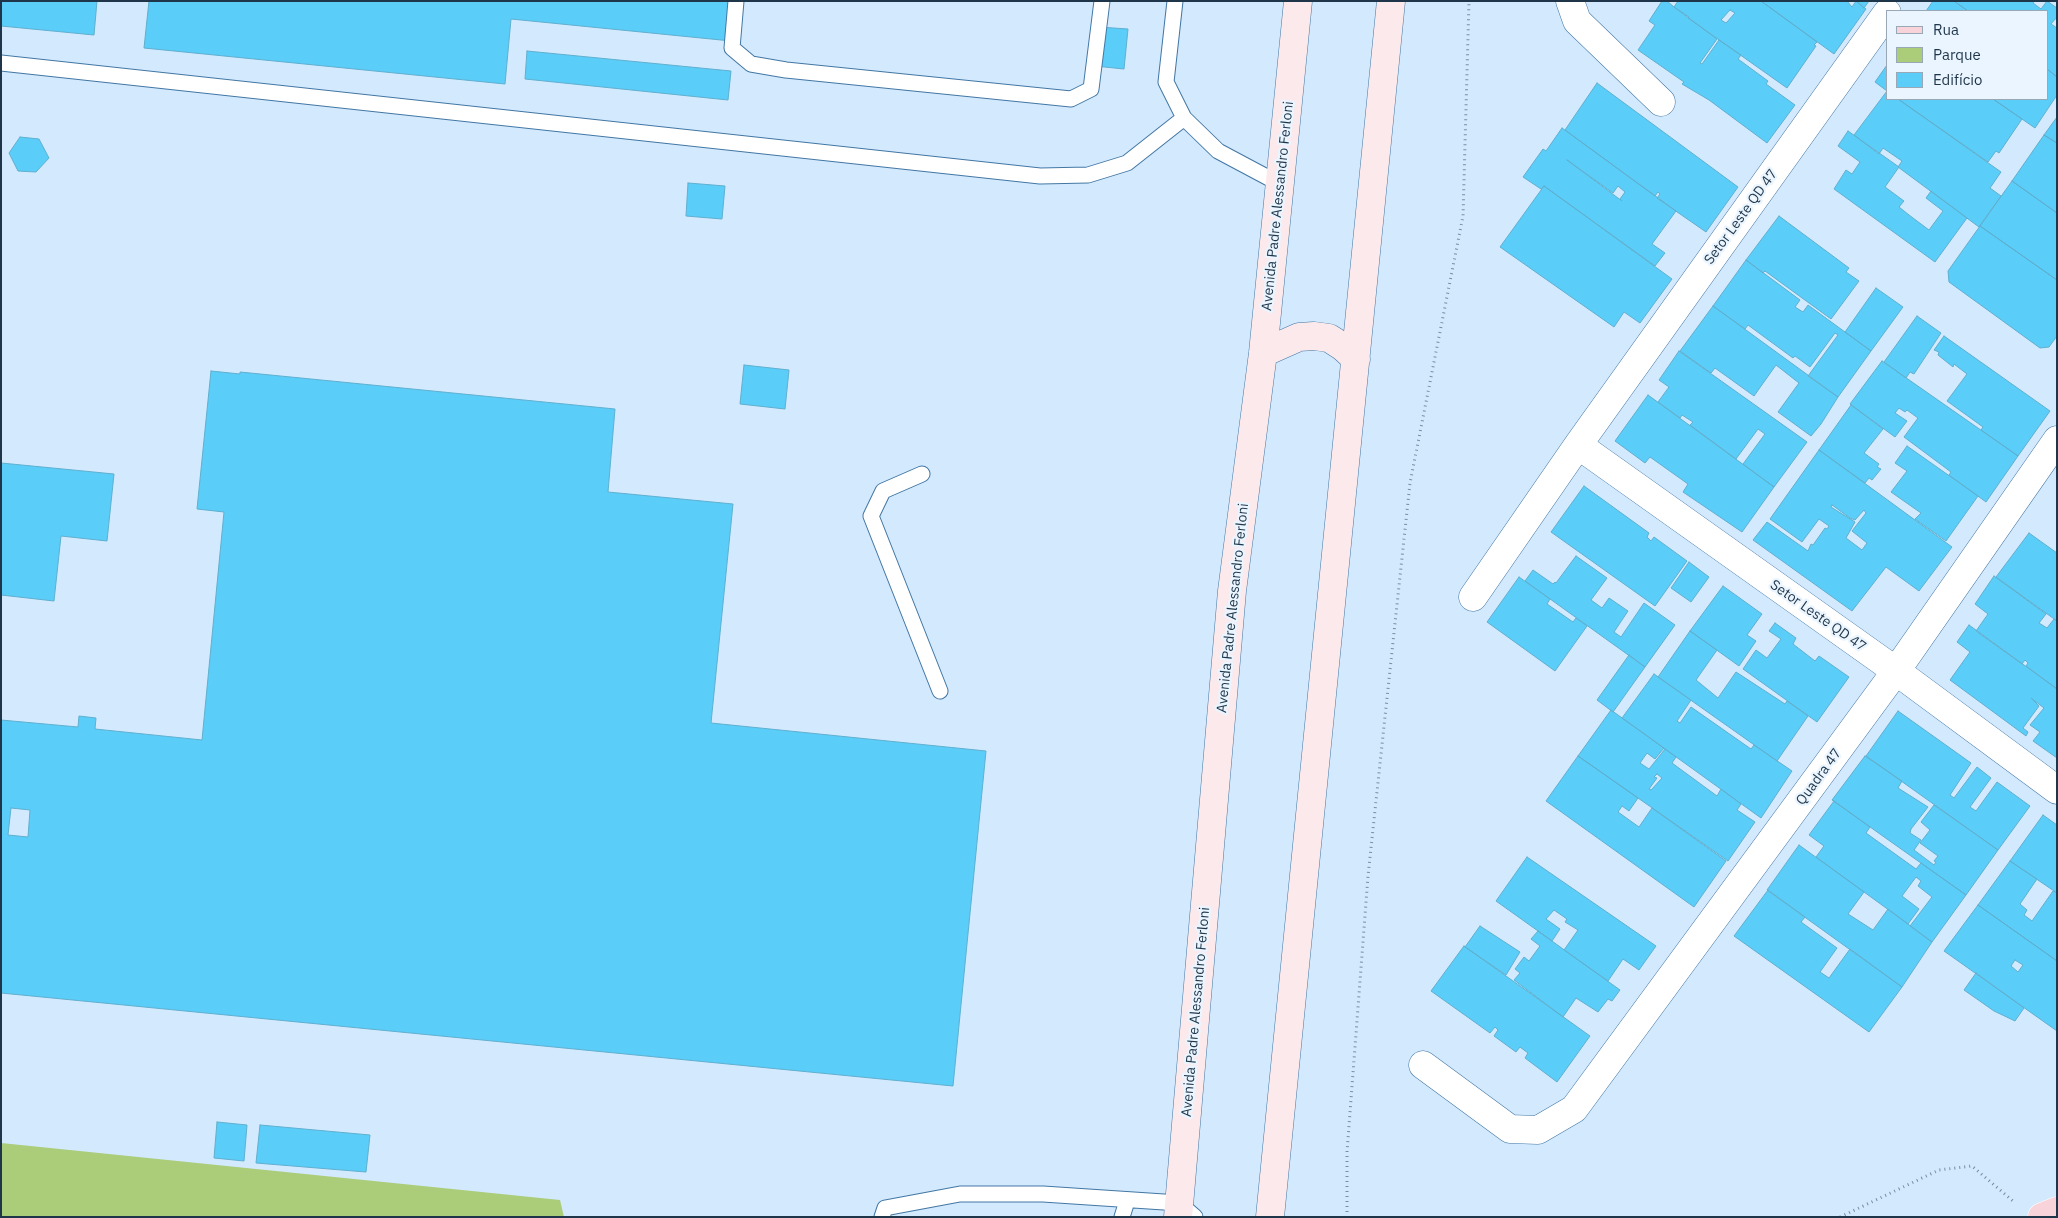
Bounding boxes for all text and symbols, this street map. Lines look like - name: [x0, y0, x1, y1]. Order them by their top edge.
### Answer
- legend: [1886, 10, 2048, 100]
- text: Rua: [1933, 20, 1959, 39]
- text: Parque: [1933, 45, 1981, 64]
- text: Edifício: [1933, 70, 1982, 89]
- street label: Avenida Padre Alessandro Ferloni: [1259, 100, 1297, 312]
- street label: Setor Leste QD 47: [1701, 166, 1781, 268]
- street label: Avenida Padre Alessandro Ferloni: [1214, 502, 1252, 714]
- street label: Setor Leste QD 47: [1767, 577, 1869, 655]
- street label: Quadra 47: [1793, 745, 1845, 809]
- street label: Avenida Padre Alessandro Ferloni: [1178, 906, 1214, 1118]

